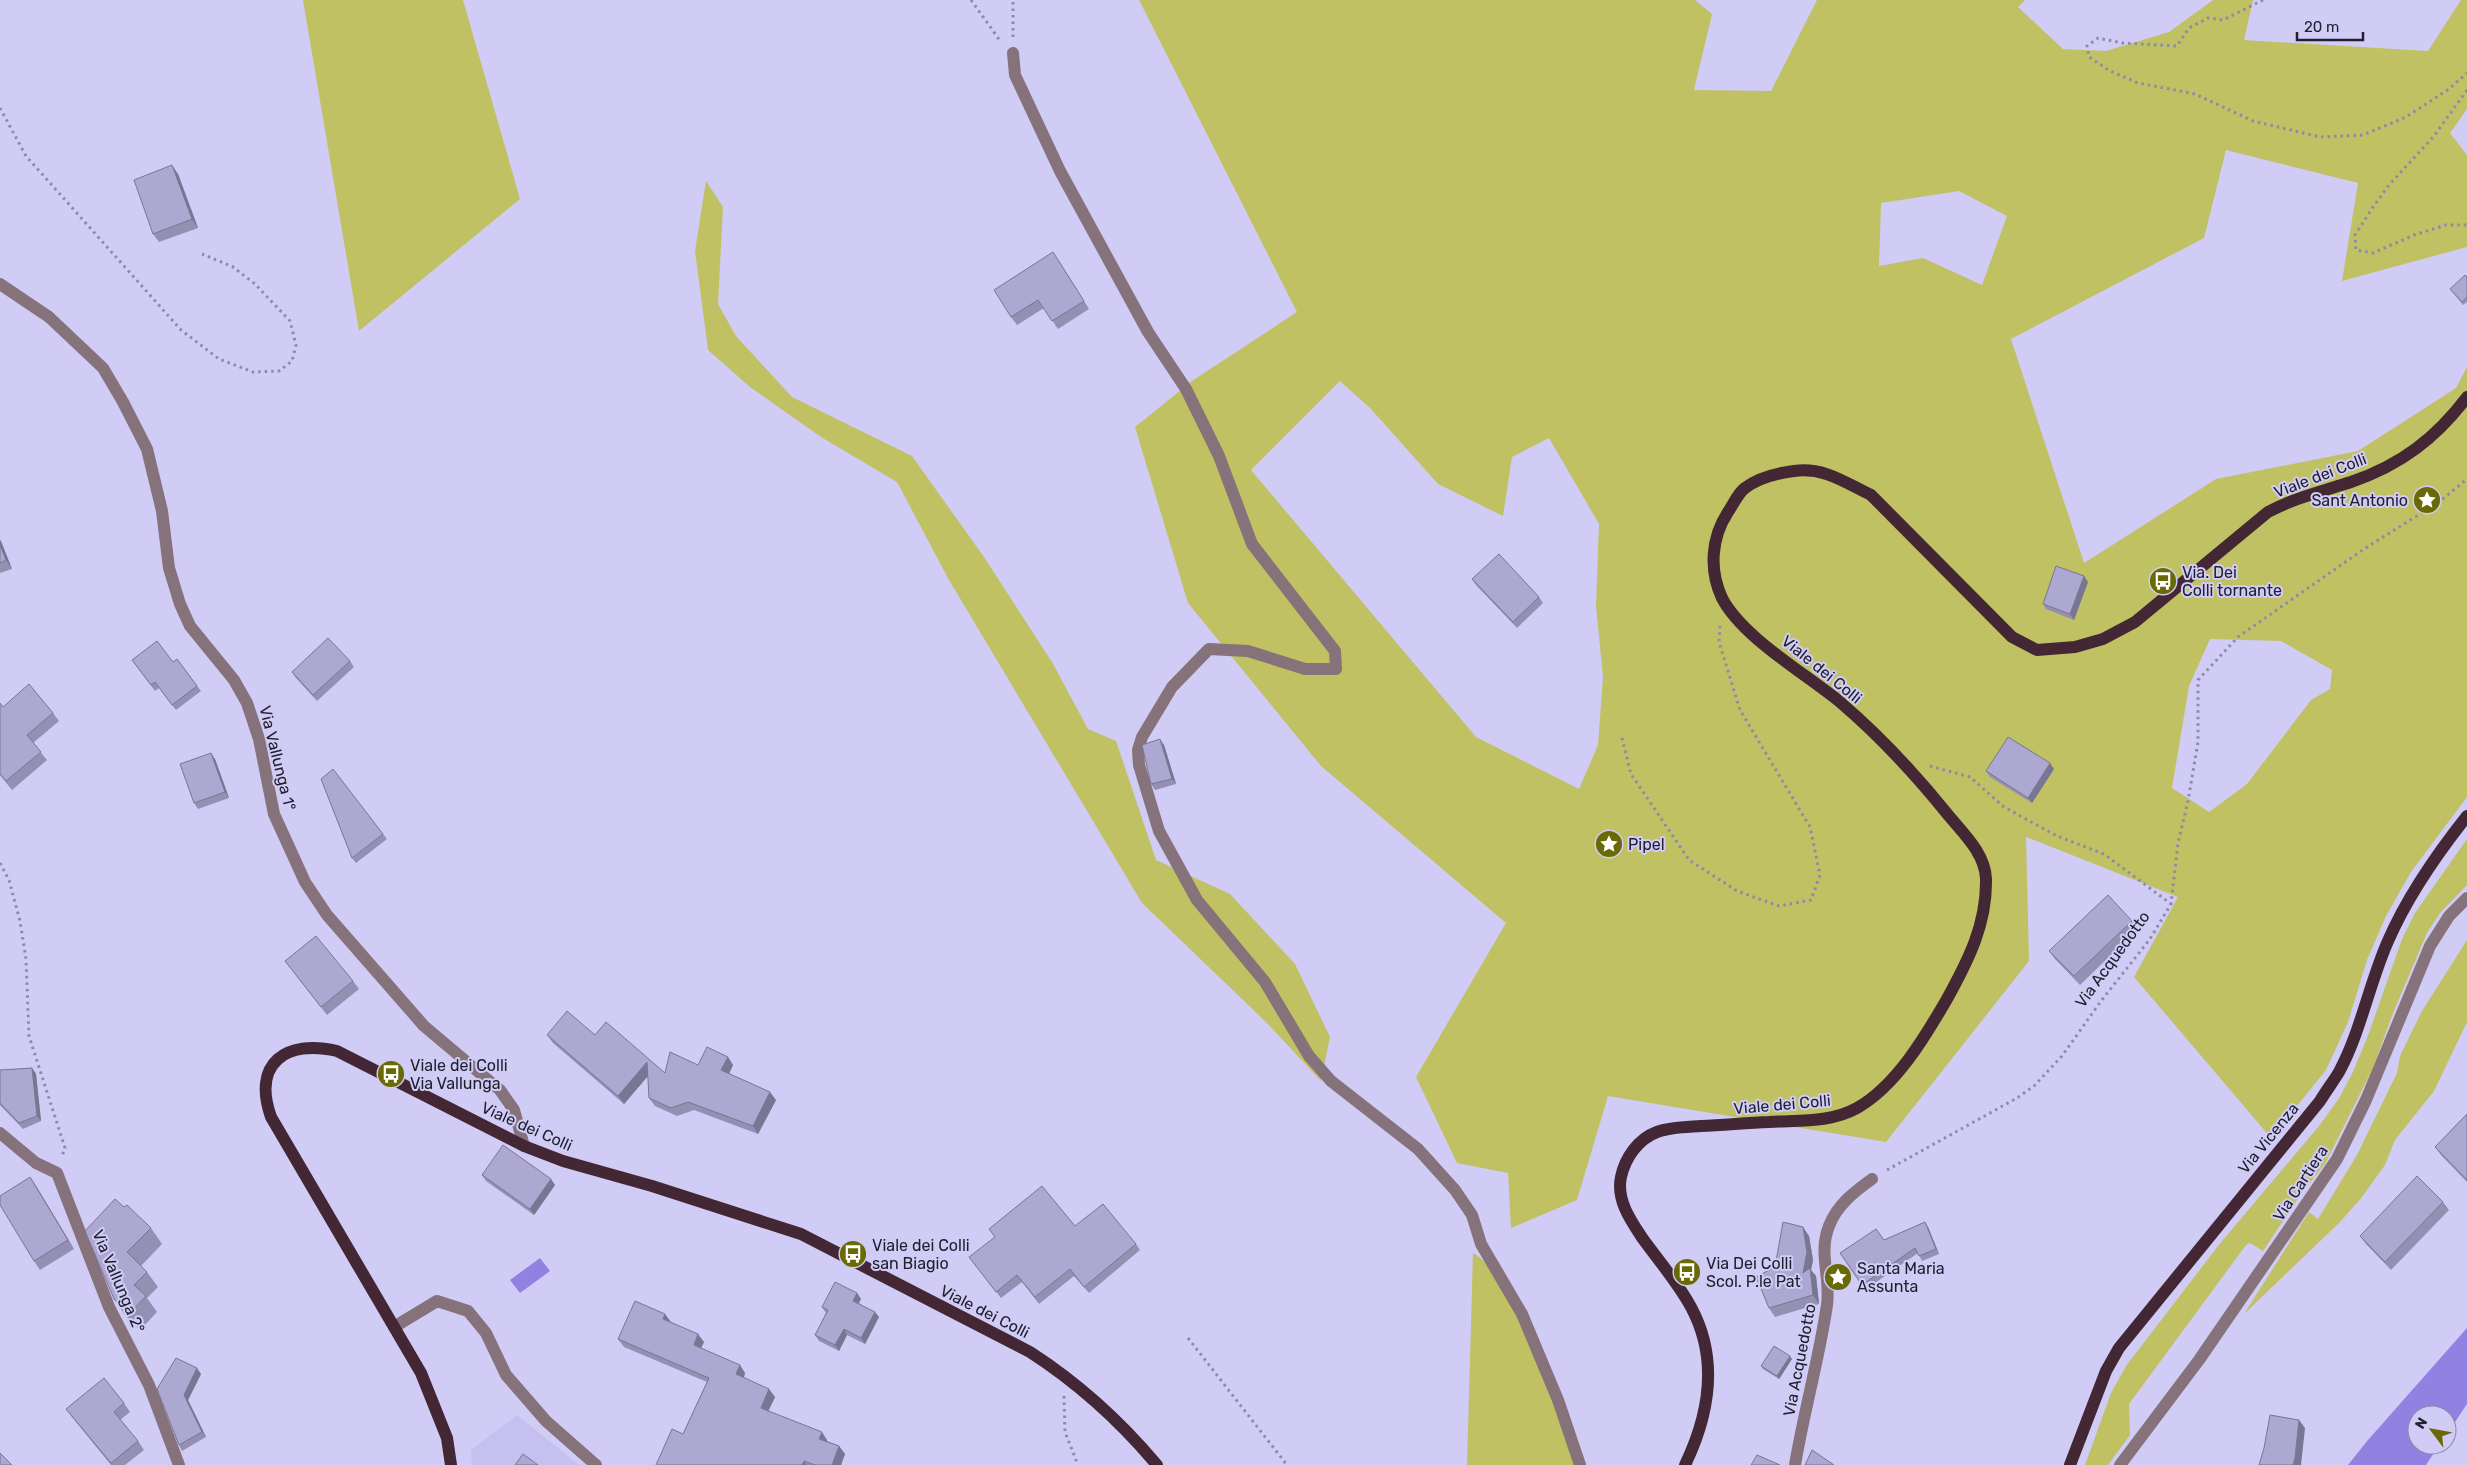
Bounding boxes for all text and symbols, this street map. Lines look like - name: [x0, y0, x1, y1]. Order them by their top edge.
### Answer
- scale bar: [2297, 10, 2363, 42]
- text: 20 m: [2304, 18, 2339, 36]
- street label: Viale dei Colli: [2271, 449, 2369, 502]
- place icon: Sant Antonio: [2412, 485, 2442, 515]
- place label: Sant Antonio: [2311, 491, 2408, 510]
- place label: Via. Dei Colli tornante: [2182, 563, 2282, 600]
- bus stop icon: Via. Dei Colli tornante: [2148, 566, 2178, 596]
- street label: Viale dei Colli: [1778, 631, 1866, 708]
- street label: Via Vallunga 1°: [255, 704, 300, 813]
- place icon: Pipel: [1594, 829, 1624, 859]
- place label: Pipel: [1628, 835, 1665, 854]
- street label: Via Acquedotto: [2071, 907, 2154, 1011]
- place label: Viale dei Colli Via Vallunga: [410, 1056, 508, 1093]
- bus stop icon: Viale dei Colli Via Vallunga: [376, 1059, 406, 1089]
- street label: Viale dei Colli: [1733, 1091, 1832, 1118]
- street label: Viale dei Colli: [478, 1098, 575, 1155]
- street label: Via Vicenza: [2234, 1099, 2303, 1177]
- street label: Via Cartiera: [2269, 1142, 2332, 1225]
- street label: Via Vallunga 2°: [88, 1227, 149, 1336]
- place label: Viale dei Colli san Biagio: [872, 1236, 970, 1273]
- bus stop icon: Viale dei Colli san Biagio: [838, 1239, 868, 1269]
- place label: Via Dei Colli Scol. P.le Pat: [1706, 1254, 1801, 1291]
- bus stop icon: Via Dei Colli Scol. P.le Pat: [1672, 1257, 1702, 1287]
- place label: Santa Maria Assunta: [1857, 1259, 1945, 1296]
- place icon: Santa Maria Assunta: [1823, 1262, 1853, 1292]
- street label: Viale dei Colli: [937, 1281, 1033, 1342]
- street label: Via Acquedotto: [1779, 1302, 1820, 1418]
- north arrow: [2407, 1405, 2457, 1455]
- text: N: [2412, 1415, 2431, 1432]

